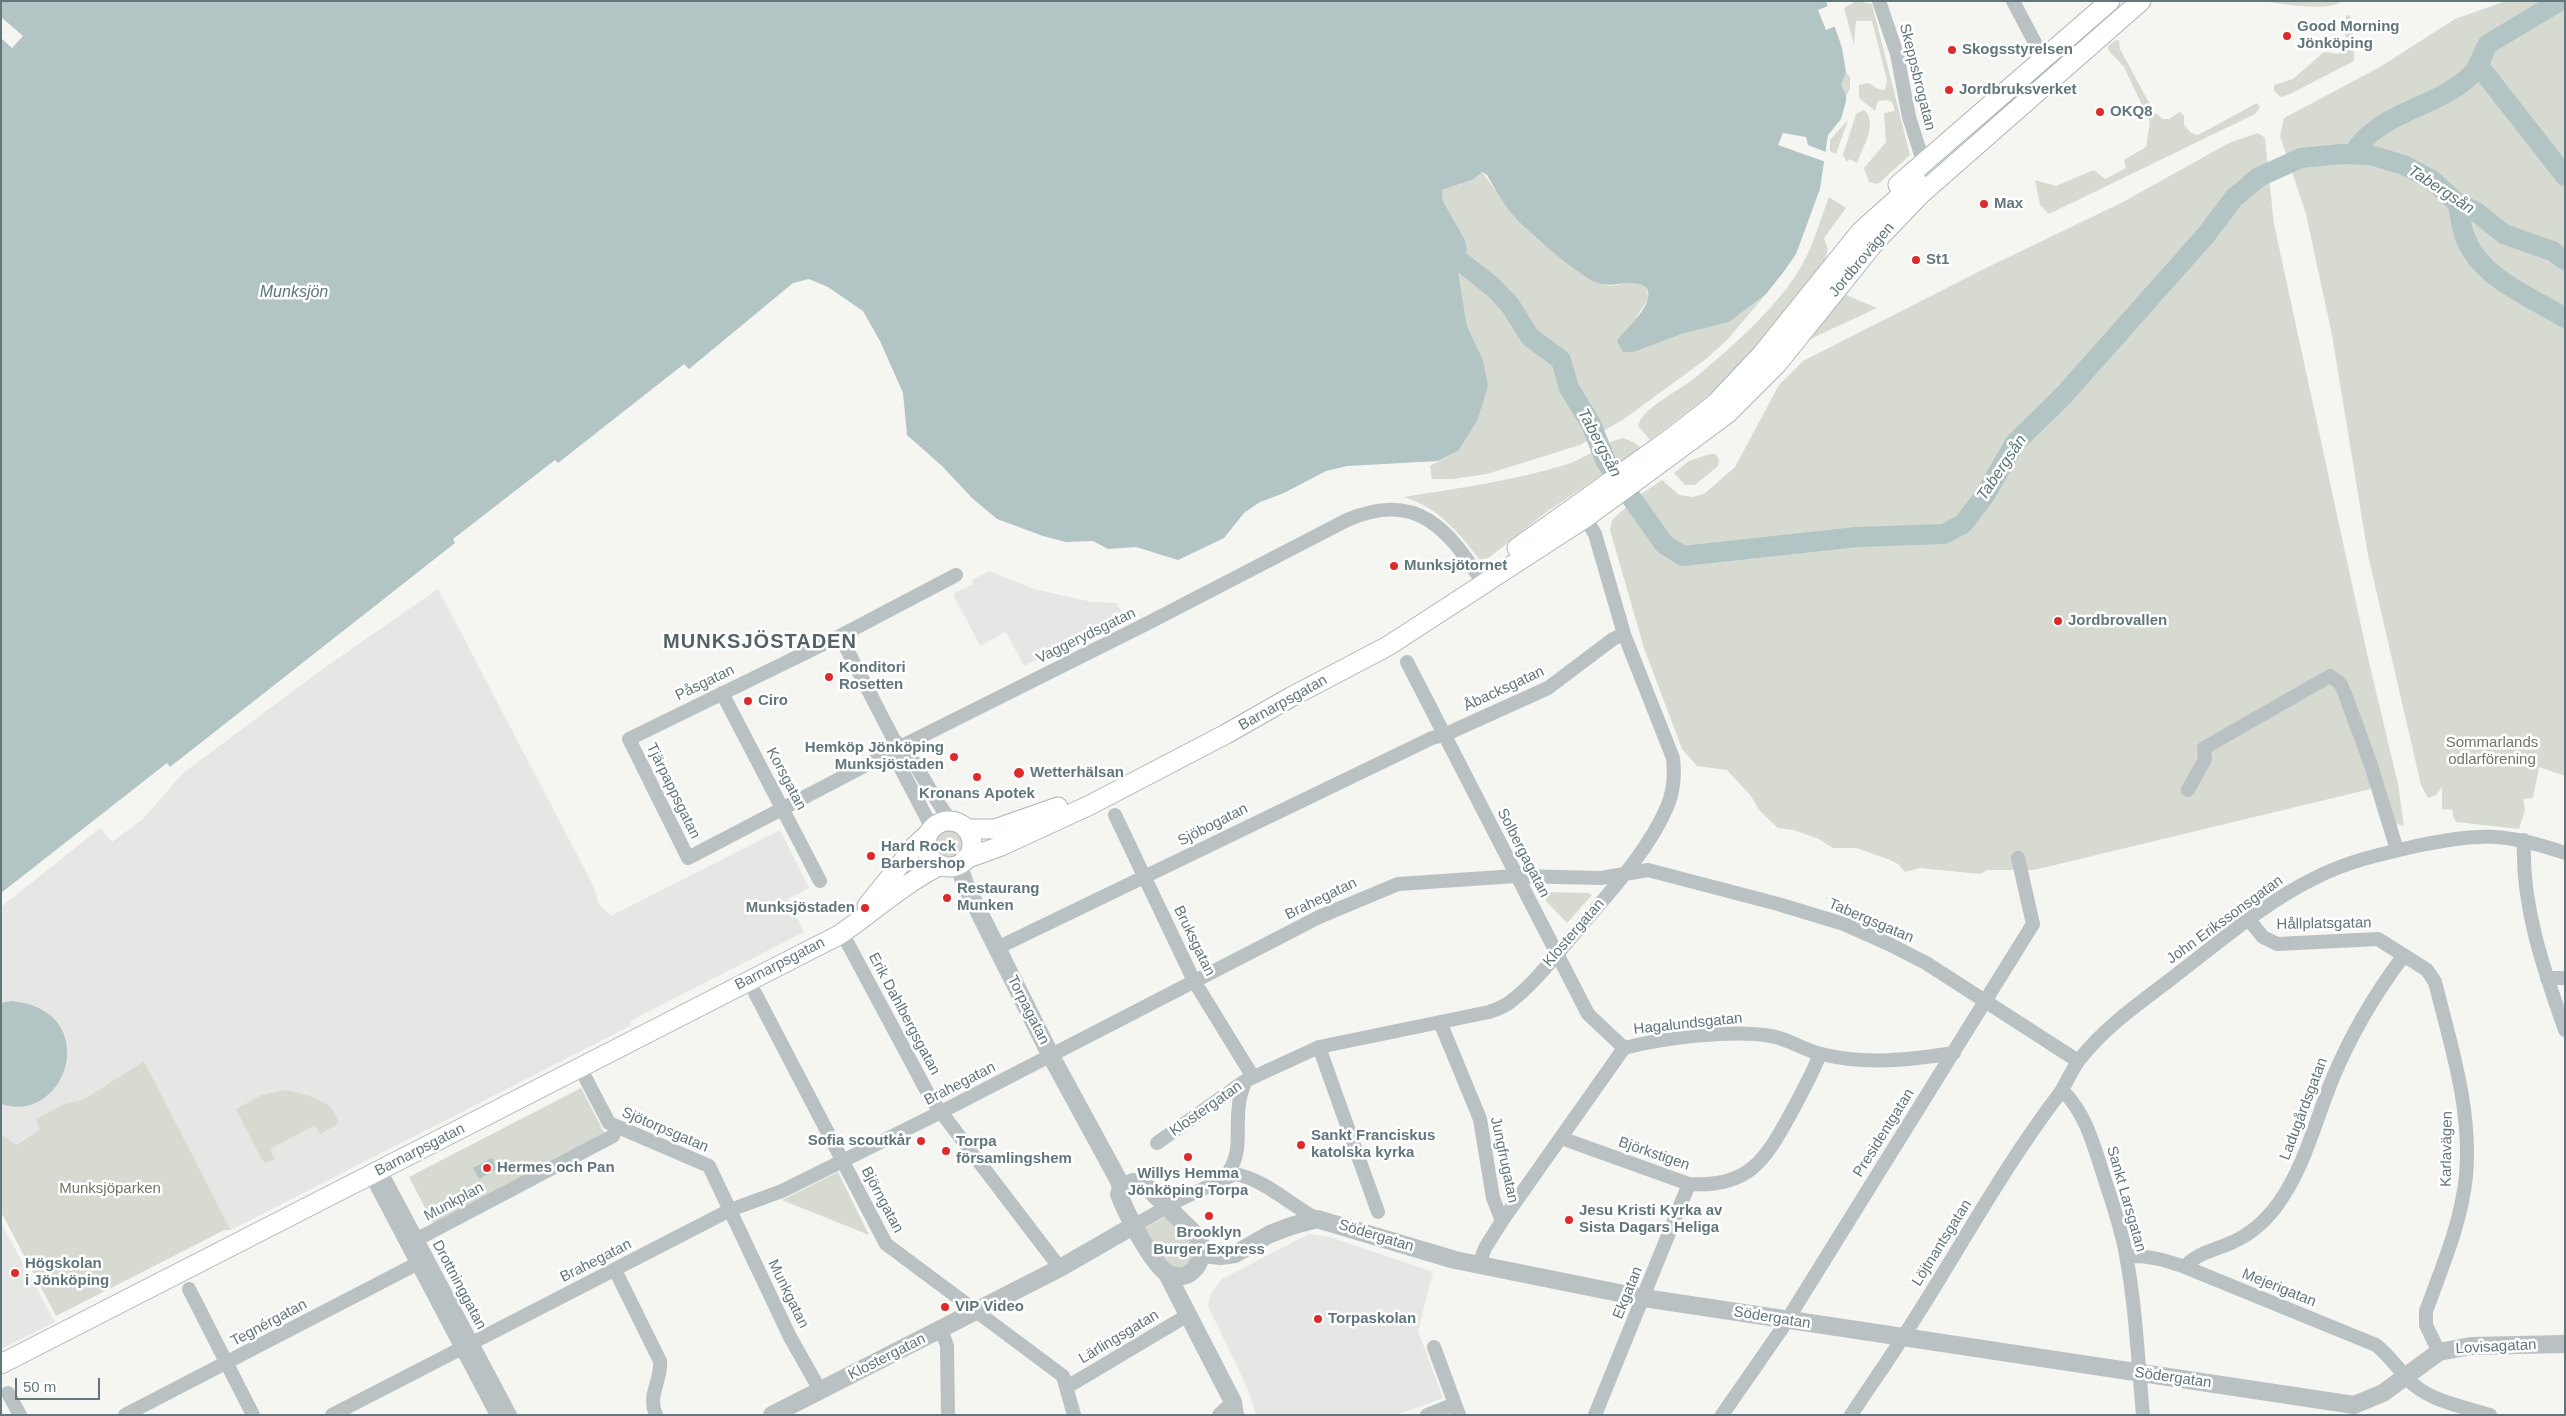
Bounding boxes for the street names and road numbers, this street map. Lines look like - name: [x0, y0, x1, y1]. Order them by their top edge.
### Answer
- street label: Skeppsbrogatan: [1895, 22, 1939, 132]
- street label: Jordbrovägen: [1826, 219, 1898, 301]
- street label: Vaggerydsgatan: [1033, 604, 1139, 668]
- street label: Påsgatan: [673, 661, 737, 705]
- street label: Åbacksgatan: [1461, 663, 1547, 715]
- street label: Barnarpsgatan: [1236, 671, 1330, 735]
- street label: Tjärpappsgatan: [642, 740, 704, 842]
- street label: Korsgatan: [762, 745, 810, 813]
- street label: Sjöbogatan: [1175, 800, 1251, 850]
- street label: Solbergagatan: [1493, 805, 1553, 901]
- street label: John Erikssonsgatan: [2163, 872, 2287, 968]
- street label: Brahegatan: [1282, 874, 1360, 924]
- street label: Klostergatan: [1540, 895, 1608, 971]
- street label: Tabergsgatan: [1826, 895, 1916, 947]
- street label: Bruksgatan: [1169, 903, 1219, 979]
- street label: Hållplatsgatan: [2276, 914, 2372, 934]
- street label: Barnarpsgatan: [732, 934, 828, 994]
- street label: Erik Dahlbergsgatan: [864, 950, 944, 1078]
- street label: Torpagatan: [1003, 972, 1053, 1048]
- street label: Hagalundsgatan: [1633, 1009, 1743, 1039]
- street label: Ladugårdsgatan: [2276, 1055, 2332, 1163]
- street label: Brahegatan: [921, 1058, 999, 1110]
- street label: Klostergatan: [1166, 1077, 1246, 1141]
- street label: Presidentgatan: [1850, 1085, 1918, 1181]
- street label: Sjötorpsgatan: [619, 1104, 711, 1156]
- street label: Karlavägen: [2437, 1111, 2457, 1187]
- street label: Jungfrugatan: [1486, 1115, 1522, 1205]
- street label: Barnarpsgatan: [372, 1120, 468, 1180]
- street label: Björkstigen: [1616, 1133, 1692, 1175]
- street label: Sankt Larsgatan: [2102, 1144, 2150, 1254]
- street label: Björngatan: [857, 1164, 907, 1236]
- street label: Munkplan: [421, 1179, 487, 1225]
- street label: Löjtnantsgatan: [1908, 1197, 1976, 1289]
- street label: Södergatan: [1336, 1216, 1416, 1256]
- street label: Brahegatan: [557, 1235, 635, 1287]
- street label: Drottninggatan: [428, 1237, 490, 1333]
- street label: Munkgatan: [764, 1257, 812, 1331]
- street label: Ekgatan: [1609, 1264, 1647, 1322]
- street label: Mejerigatan: [2239, 1265, 2319, 1311]
- street label: Tegnérgatan: [228, 1295, 310, 1351]
- street label: Södergatan: [1732, 1303, 1812, 1333]
- street label: Lärlingsgatan: [1076, 1306, 1162, 1368]
- street label: Klostergatan: [845, 1330, 929, 1384]
- street label: Lovisagatan: [2455, 1336, 2537, 1358]
- street label: Södergatan: [2133, 1364, 2213, 1392]

